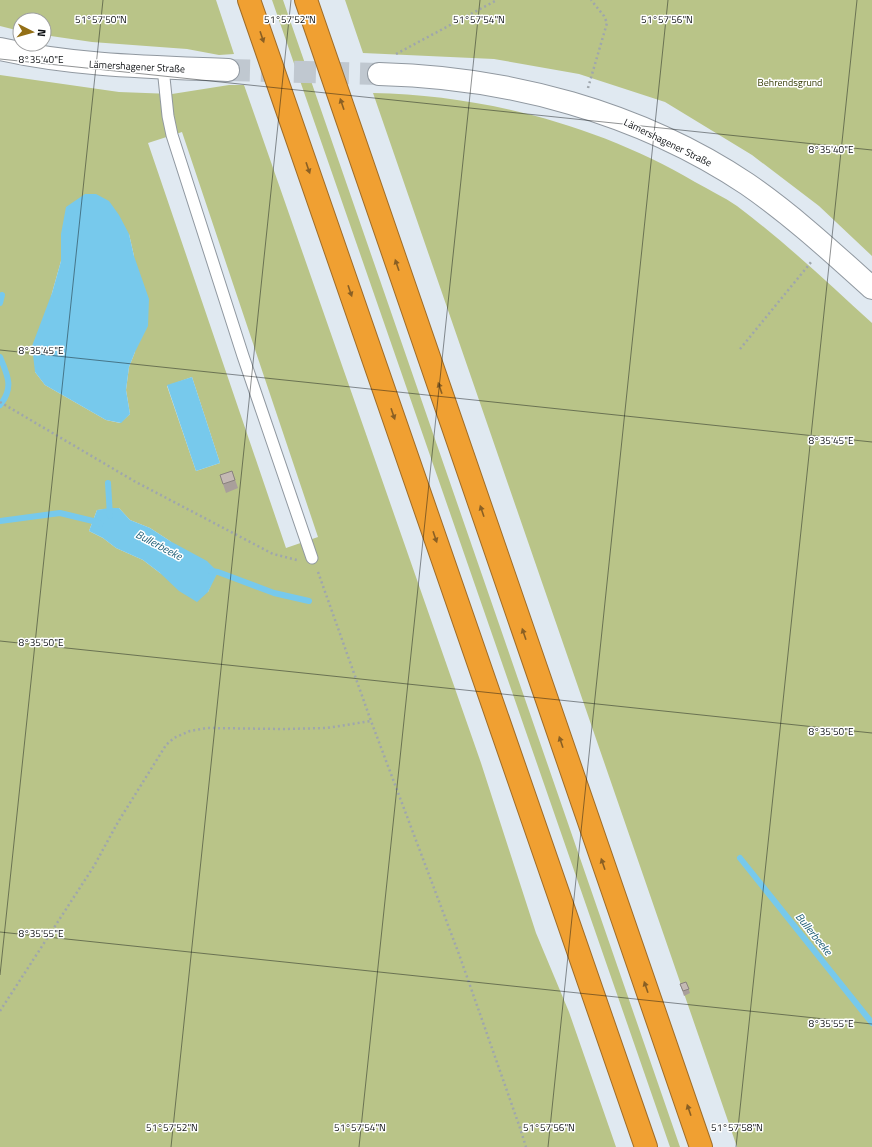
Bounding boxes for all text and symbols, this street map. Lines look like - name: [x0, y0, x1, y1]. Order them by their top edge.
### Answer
- north arrow: [12, 12, 52, 52]
- text: 51°57'50"N: [75, 12, 127, 27]
- text: 51°57'52"N: [264, 12, 316, 27]
- text: 51°57'54"N: [453, 12, 505, 27]
- text: 51°57'56"N: [641, 12, 693, 27]
- text: N: [34, 28, 50, 38]
- one-way arrow: [259, 31, 265, 43]
- text: 8°35'40"E: [19, 52, 64, 67]
- street label: Lämershagener Straße: [89, 56, 185, 77]
- park label: Behrendsgrund: [758, 75, 822, 90]
- one-way arrow: [339, 97, 345, 109]
- street label: Lämershagener Straße: [621, 115, 714, 170]
- text: 8°35'40"E: [809, 142, 854, 157]
- one-way arrow: [305, 162, 311, 174]
- one-way arrow: [394, 259, 400, 271]
- one-way arrow: [347, 285, 353, 297]
- text: 8°35'45"E: [19, 343, 64, 358]
- one-way arrow: [436, 382, 442, 394]
- one-way arrow: [390, 408, 396, 420]
- text: 8°35'45"E: [809, 433, 854, 448]
- one-way arrow: [478, 505, 484, 517]
- water label: Bullerbeeke: [133, 526, 186, 564]
- one-way arrow: [432, 531, 438, 543]
- one-way arrow: [521, 628, 527, 640]
- text: 8°35'50"E: [19, 635, 64, 650]
- text: 8°35'50"E: [809, 724, 854, 739]
- one-way arrow: [558, 735, 564, 747]
- one-way arrow: [600, 858, 606, 870]
- water label: Bullerbeeke: [792, 909, 837, 959]
- text: 8°35'55"E: [19, 926, 64, 941]
- one-way arrow: [643, 981, 649, 993]
- text: 8°35'55"E: [809, 1016, 854, 1031]
- one-way arrow: [685, 1104, 691, 1116]
- text: 51°57'52"N: [146, 1120, 198, 1135]
- text: 51°57'54"N: [334, 1120, 386, 1135]
- text: 51°57'56"N: [523, 1120, 575, 1135]
- text: 51°57'58"N: [711, 1120, 763, 1135]

